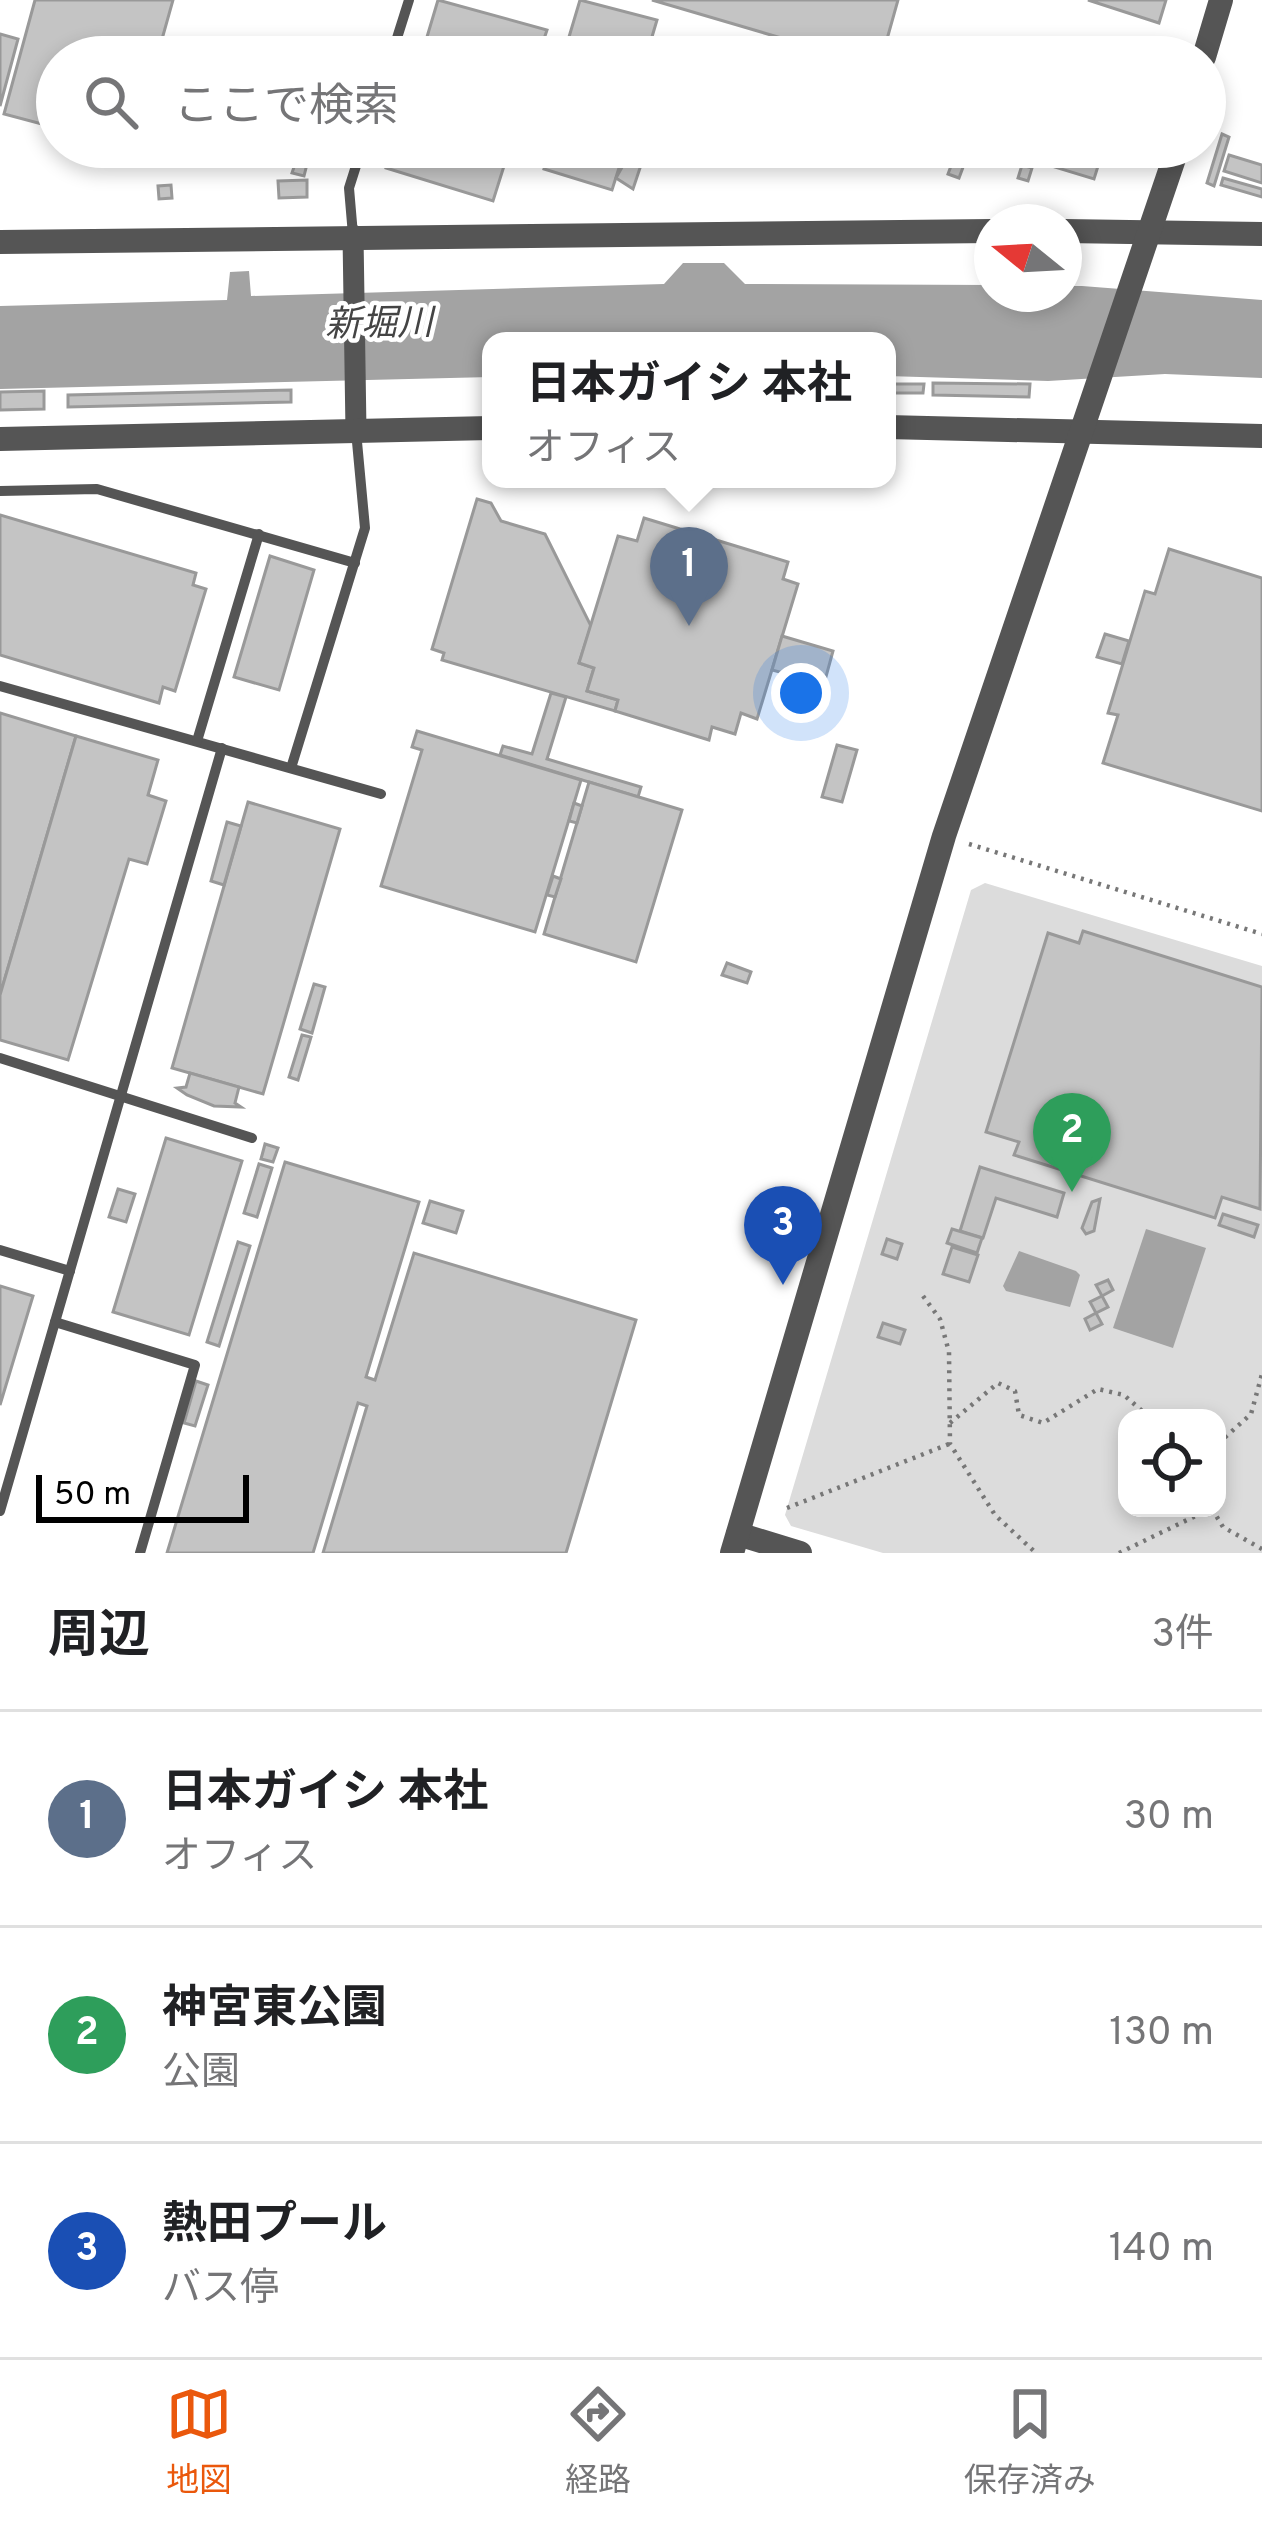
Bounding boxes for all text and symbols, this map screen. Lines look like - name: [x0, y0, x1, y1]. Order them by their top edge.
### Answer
- search box: [36, 36, 1226, 168]
- icon: search: [78, 69, 144, 135]
- text: ここで検索: [174, 80, 399, 137]
- north arrow: [974, 204, 1082, 312]
- water label: 新堀川: [325, 302, 437, 350]
- popup: [482, 332, 896, 488]
- text: 日本ガイシ 本社: [526, 358, 852, 415]
- text: オフィス: [526, 426, 681, 475]
- pin: 1: [650, 527, 728, 626]
- your location: [771, 663, 831, 723]
- pin: 2: [1033, 1093, 1111, 1192]
- pin: 3: [744, 1186, 822, 1285]
- map controls: [1118, 1409, 1226, 1517]
- button: locate: [1118, 1409, 1226, 1517]
- scale bar: [36, 1469, 249, 1522]
- text: 50 m: [54, 1475, 131, 1517]
- text: 周辺: [48, 1606, 150, 1671]
- text: 3件: [1152, 1612, 1214, 1661]
- text: 日本ガイシ 本社: [162, 1766, 488, 1823]
- text: 1: [79, 1794, 95, 1843]
- text: 30 m: [1124, 1794, 1214, 1843]
- text: オフィス: [162, 1834, 317, 1883]
- text: 神宮東公園: [162, 1982, 387, 2039]
- text: 2: [75, 2010, 99, 2059]
- text: 130 m: [1109, 2010, 1214, 2059]
- text: 公園: [162, 2050, 240, 2099]
- text: 熱田プール: [162, 2198, 387, 2255]
- text: 3: [75, 2226, 99, 2275]
- text: 140 m: [1109, 2226, 1214, 2275]
- text: バス停: [162, 2266, 279, 2315]
- tab: 地図: [166, 2381, 232, 2504]
- tab: 経路: [565, 2381, 631, 2504]
- tab: 保存済み: [964, 2381, 1096, 2504]

